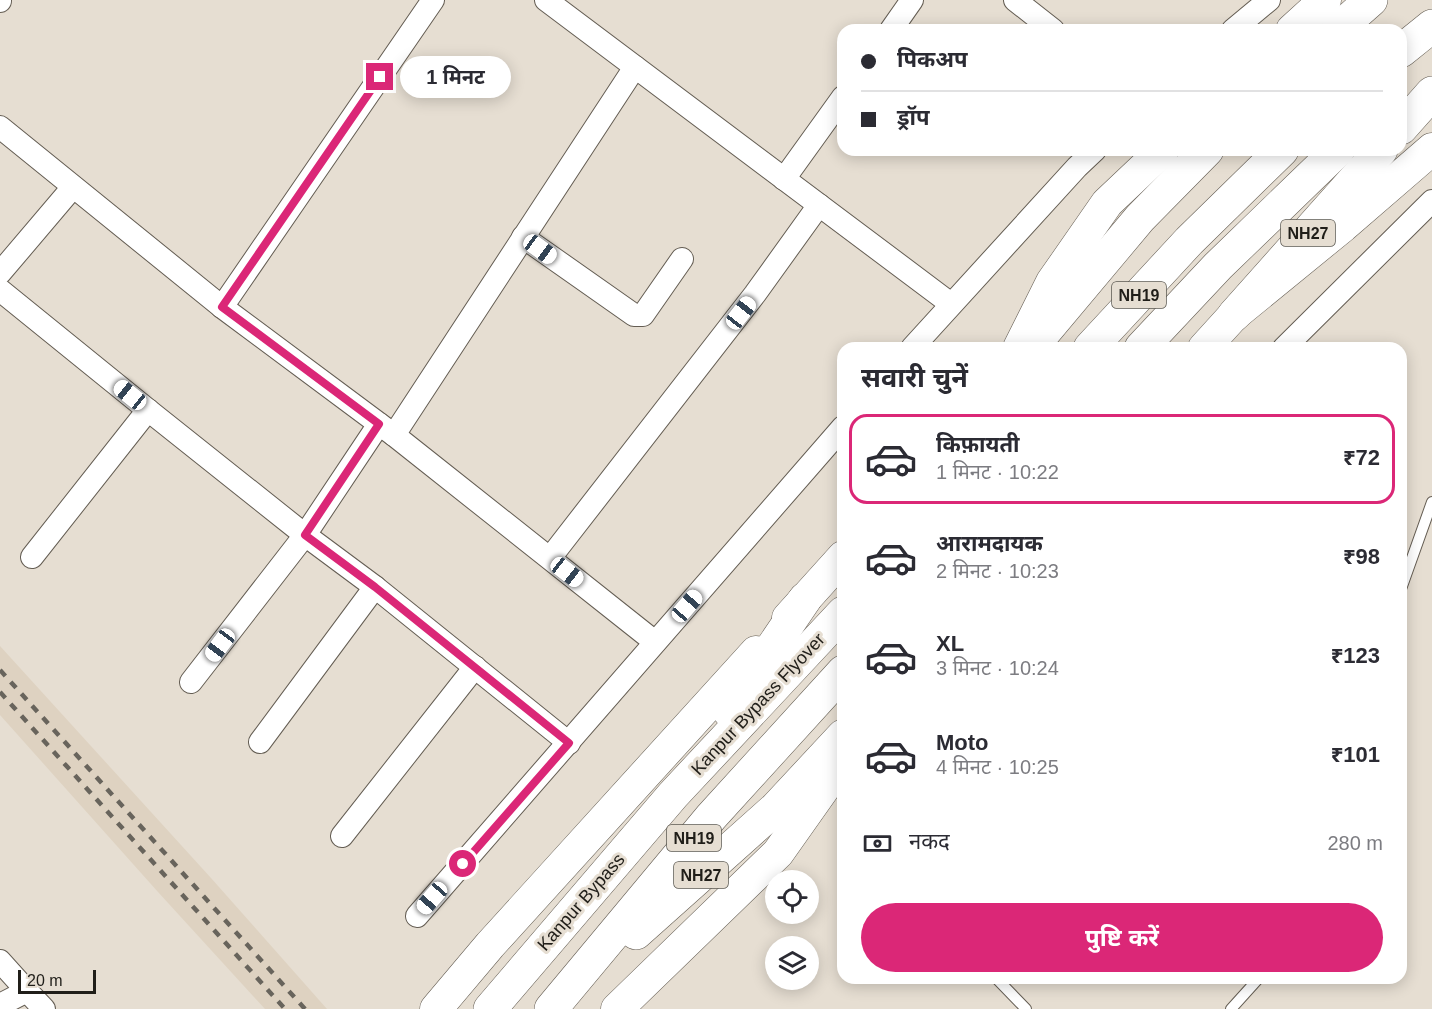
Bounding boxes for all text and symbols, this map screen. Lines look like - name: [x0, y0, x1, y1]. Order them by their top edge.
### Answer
- text: पिकअप: [897, 47, 968, 72]
- callout: 1 मिनट: [401, 56, 512, 98]
- route end: [366, 63, 393, 90]
- text: 1 मिनट: [426, 66, 485, 88]
- text: ड्रॉप: [897, 105, 930, 130]
- road number: NH27: [1281, 220, 1335, 246]
- car: [520, 231, 560, 267]
- road number: NH19: [1112, 282, 1166, 308]
- car: [723, 293, 759, 333]
- text: सवारी चुनें: [861, 363, 968, 393]
- car: [110, 377, 150, 413]
- icon: car: [864, 432, 918, 486]
- text: किफ़ायती: [936, 432, 1020, 457]
- text: ₹72: [1343, 445, 1380, 470]
- text: 1 मिनट · 10:22: [936, 461, 1059, 483]
- icon: car: [864, 531, 918, 585]
- text: आरामदायक: [936, 531, 1043, 556]
- text: ₹98: [1343, 544, 1380, 569]
- car: [547, 554, 587, 590]
- text: 2 मिनट · 10:23: [936, 560, 1059, 582]
- car: [668, 587, 706, 625]
- car: [202, 625, 238, 665]
- street label: Kanpur Bypass Flyover: [687, 629, 829, 779]
- icon: car: [864, 630, 918, 684]
- text: XL: [936, 631, 964, 656]
- text: ₹123: [1331, 643, 1380, 668]
- text: 3 मिनट · 10:24: [936, 657, 1059, 679]
- icon: car: [864, 729, 918, 783]
- text: Moto: [936, 730, 989, 755]
- text: ₹101: [1331, 742, 1380, 767]
- text: 4 मिनट · 10:25: [936, 756, 1059, 778]
- road number: NH19: [667, 825, 721, 851]
- icon: cash: [861, 827, 894, 860]
- text: नकद: [909, 829, 950, 854]
- text: 280 m: [1327, 832, 1383, 854]
- street label: Kanpur Bypass: [533, 849, 629, 955]
- route start: [449, 850, 476, 877]
- road number: NH27: [674, 862, 728, 888]
- map controls: [765, 870, 819, 990]
- button: locate: [765, 870, 819, 924]
- car: [413, 879, 451, 917]
- button: पुष्टि करें: [861, 903, 1383, 972]
- button: layers: [765, 936, 819, 990]
- scale bar: [18, 967, 96, 994]
- text: 20 m: [27, 972, 63, 989]

